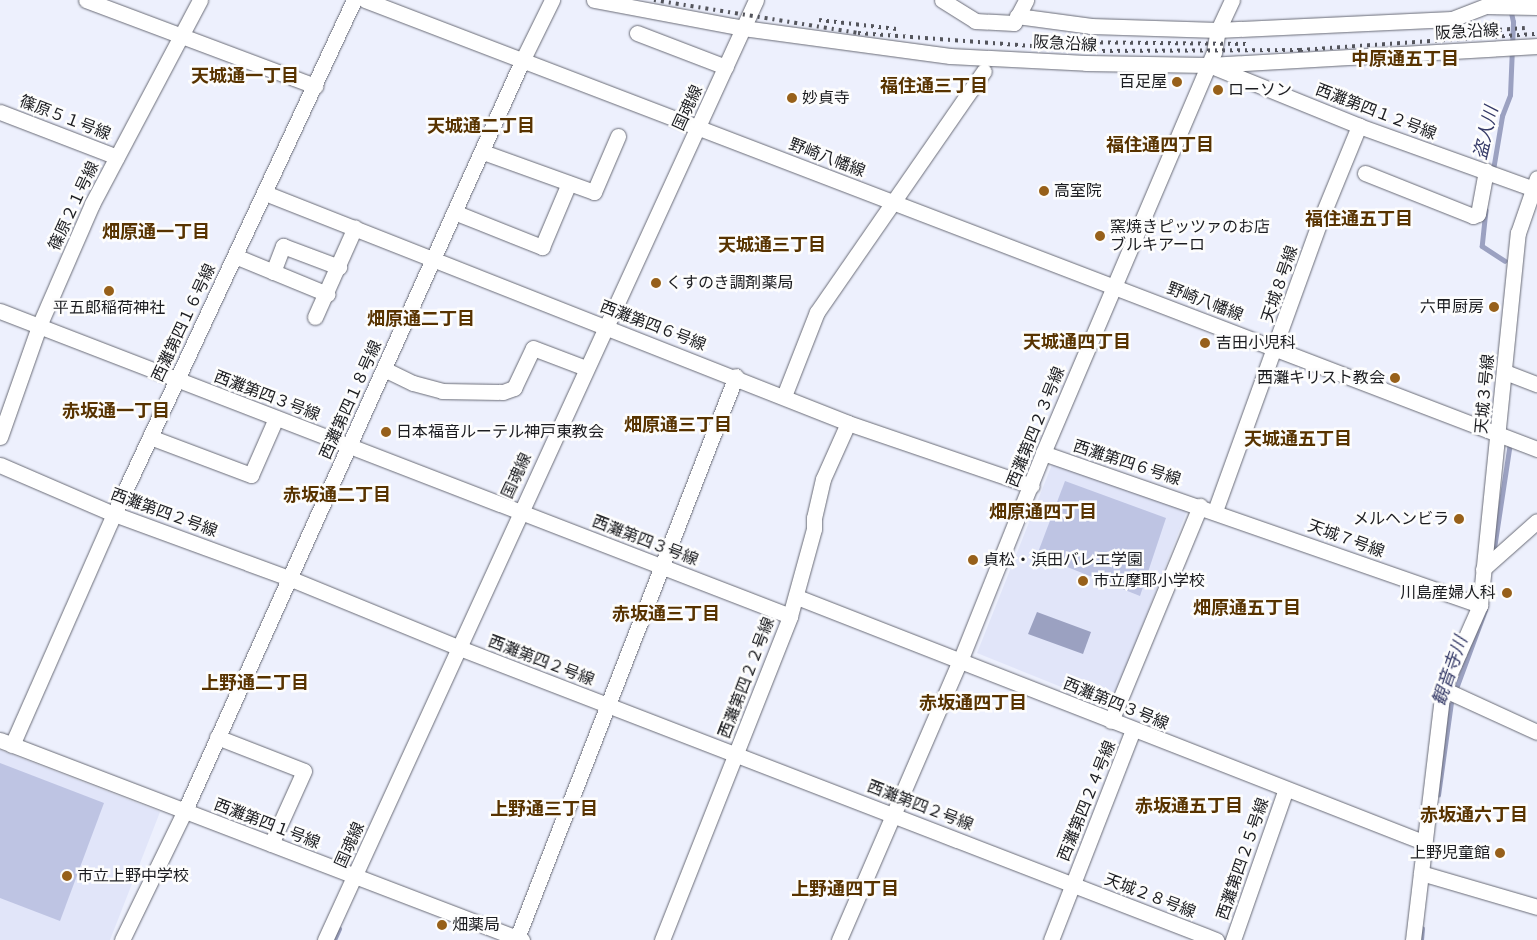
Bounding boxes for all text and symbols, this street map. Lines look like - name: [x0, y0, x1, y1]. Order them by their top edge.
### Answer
- street label: 阪急沿線: [1435, 21, 1499, 43]
- street label: 阪急沿線: [1033, 33, 1097, 55]
- district label: 中原通五丁目: [1351, 48, 1459, 70]
- district label: 天城通一丁目: [191, 65, 299, 87]
- place label: 百足屋: [1119, 72, 1167, 92]
- district label: 福住通三丁目: [880, 75, 988, 97]
- marker: 百足屋: [1171, 76, 1183, 88]
- place label: ローソン: [1228, 80, 1292, 100]
- street label: 西灘第四１２号線: [1313, 80, 1439, 144]
- street label: 国魂線: [669, 82, 707, 134]
- marker: ローソン: [1212, 84, 1224, 96]
- place label: 妙貞寺: [802, 88, 850, 108]
- street label: 篠原５１号線: [17, 92, 113, 144]
- marker: 妙貞寺: [786, 92, 798, 104]
- water label: 盗人川: [1469, 104, 1503, 162]
- district label: 天城通二丁目: [427, 115, 535, 137]
- district label: 福住通四丁目: [1106, 134, 1214, 156]
- street label: 野崎八幡線: [786, 135, 868, 181]
- street label: 篠原２１号線: [45, 158, 103, 254]
- place label: 高室院: [1054, 181, 1102, 201]
- marker: 高室院: [1038, 185, 1050, 197]
- district label: 福住通五丁目: [1305, 208, 1413, 230]
- place label: 窯焼きピッツァのお店 ブルキアーロ: [1110, 217, 1270, 255]
- district label: 畑原通一丁目: [102, 221, 210, 243]
- marker: 窯焼きピッツァのお店 ブルキアーロ: [1094, 230, 1106, 242]
- district label: 天城通三丁目: [718, 234, 826, 256]
- street label: 天城８号線: [1258, 243, 1302, 325]
- street label: 西灘第四１６号線: [148, 261, 220, 385]
- place label: くすのき調剤薬局: [666, 273, 794, 293]
- marker: くすのき調剤薬局: [650, 277, 662, 289]
- street label: 野崎八幡線: [1164, 279, 1246, 325]
- marker: 平五郎稲荷神社: [103, 285, 115, 297]
- street label: 西灘第四６号線: [597, 297, 709, 355]
- place label: 六甲厨房: [1420, 297, 1484, 317]
- place label: 平五郎稲荷神社: [53, 298, 165, 318]
- marker: 六甲厨房: [1488, 301, 1500, 313]
- district label: 畑原通二丁目: [367, 308, 475, 330]
- district label: 天城通四丁目: [1023, 331, 1131, 353]
- place label: 吉田小児科: [1216, 333, 1296, 353]
- marker: 吉田小児科: [1198, 336, 1212, 350]
- street label: 西灘第四１８号線: [316, 338, 386, 462]
- street label: 天城３号線: [1472, 353, 1498, 435]
- street label: 西灘第四２３号線: [1003, 364, 1069, 490]
- street label: 西灘第四３号線: [211, 367, 323, 425]
- place label: 西灘キリスト教会: [1257, 368, 1385, 388]
- marker: 西灘キリスト教会: [1389, 372, 1401, 384]
- district label: 赤坂通一丁目: [62, 400, 170, 422]
- district label: 畑原通三丁目: [624, 414, 732, 436]
- place label: 日本福音ルーテル神戸東教会: [396, 422, 604, 442]
- marker: 日本福音ルーテル神戸東教会: [380, 426, 392, 438]
- district label: 天城通五丁目: [1244, 428, 1352, 450]
- street label: 西灘第四６号線: [1071, 437, 1183, 489]
- street label: 国魂線: [498, 450, 536, 502]
- district label: 赤坂通二丁目: [283, 484, 391, 506]
- street label: 西灘第四２号線: [108, 485, 220, 541]
- district label: 畑原通四丁目: [989, 501, 1097, 523]
- place label: メルヘンビラ: [1353, 509, 1449, 529]
- street label: 西灘第四３号線: [589, 512, 701, 570]
- marker: メルヘンビラ: [1453, 513, 1465, 525]
- street label: 天城７号線: [1305, 516, 1387, 562]
- place label: 貞松・浜田バレエ学園: [983, 550, 1143, 570]
- marker: 貞松・浜田バレエ学園: [967, 554, 979, 566]
- place label: 市立摩耶小学校: [1093, 571, 1205, 591]
- marker: 市立摩耶小学校: [1077, 575, 1089, 587]
- place label: 川島産婦人科: [1400, 583, 1496, 603]
- marker: 川島産婦人科: [1500, 586, 1514, 600]
- district label: 畑原通五丁目: [1193, 597, 1301, 619]
- district label: 赤坂通三丁目: [612, 603, 720, 625]
- street label: 西灘第四２２号線: [715, 615, 779, 741]
- street label: 西灘第四２号線: [485, 632, 597, 690]
- water label: 観音寺川: [1428, 633, 1472, 709]
- district label: 上野通二丁目: [201, 672, 309, 694]
- street label: 西灘第四３号線: [1060, 674, 1172, 734]
- district label: 赤坂通四丁目: [919, 692, 1027, 714]
- street label: 西灘第四２４号線: [1054, 738, 1120, 864]
- street label: 西灘第四２号線: [864, 777, 976, 835]
- street label: 西灘第四１号線: [211, 795, 323, 853]
- district label: 赤坂通五丁目: [1135, 795, 1243, 817]
- street label: 西灘第四２５号線: [1213, 795, 1273, 923]
- district label: 上野通三丁目: [490, 798, 598, 820]
- district label: 赤坂通六丁目: [1420, 804, 1528, 826]
- street label: 国魂線: [331, 819, 369, 871]
- place label: 上野児童館: [1410, 843, 1490, 863]
- marker: 上野児童館: [1494, 847, 1506, 859]
- place label: 市立上野中学校: [77, 866, 189, 886]
- marker: 市立上野中学校: [61, 870, 73, 882]
- street label: 天城２８号線: [1102, 870, 1198, 922]
- district label: 上野通四丁目: [791, 878, 899, 900]
- place label: 畑薬局: [452, 915, 500, 935]
- marker: 畑薬局: [436, 919, 448, 931]

